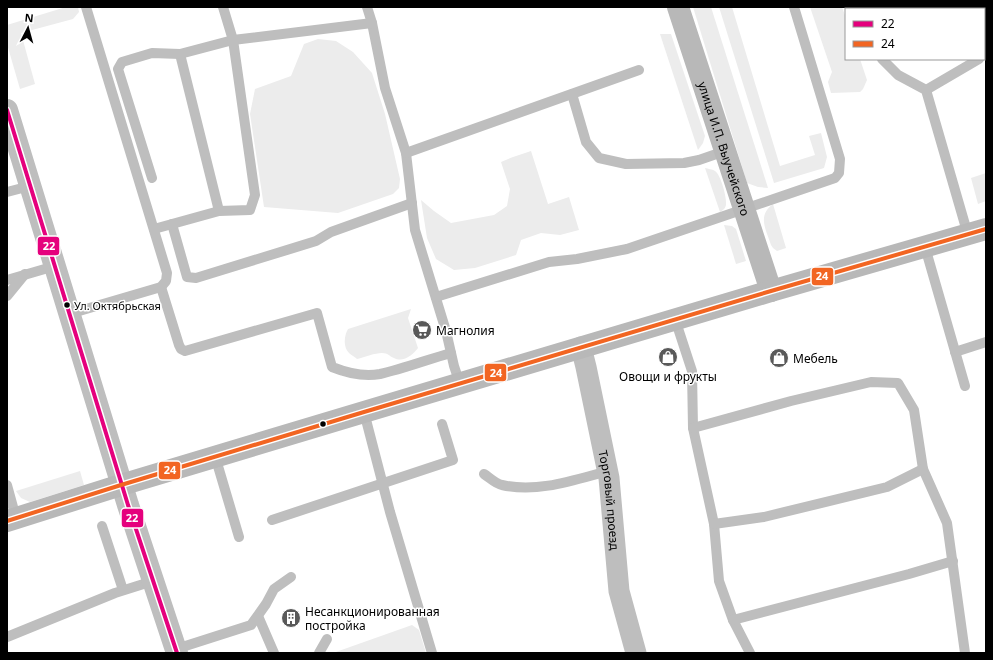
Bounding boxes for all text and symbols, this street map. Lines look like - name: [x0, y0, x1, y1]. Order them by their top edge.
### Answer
- north arrow: [8, 8, 48, 48]
- legend: [845, 8, 985, 60]
- text: N: [24, 10, 34, 25]
- text: 22: [881, 15, 895, 32]
- text: 24: [881, 35, 895, 52]
- street label: улица И.П. Выучейского: [694, 79, 754, 218]
- line badge: 22: [37, 236, 60, 256]
- text: 22: [43, 238, 55, 253]
- line badge: 24: [811, 267, 834, 286]
- text: 24: [816, 268, 829, 283]
- place label: Ул. Октябрьская: [74, 298, 161, 313]
- marker: Ул. Октябрьская: [62, 300, 72, 310]
- supermarket icon: Магнолия: [411, 319, 433, 341]
- place label: Магнолия: [436, 322, 495, 339]
- shop icon: Овощи и фрукты: [657, 346, 679, 368]
- shop icon: Мебель: [768, 347, 790, 369]
- place label: Мебель: [793, 350, 838, 367]
- line badge: 24: [484, 363, 507, 382]
- text: 24: [490, 365, 503, 380]
- place label: Овощи и фрукты: [619, 368, 717, 385]
- unlabelled marker: [318, 419, 328, 429]
- street label: Торговый проезд: [595, 448, 624, 552]
- line badge: 24: [158, 461, 181, 480]
- text: 24: [164, 462, 177, 477]
- line badge: 22: [121, 508, 144, 528]
- text: 22: [126, 510, 138, 525]
- place label: Несанкционированная постройка: [305, 603, 440, 634]
- building icon: Несанкционированная постройка: [280, 607, 302, 629]

